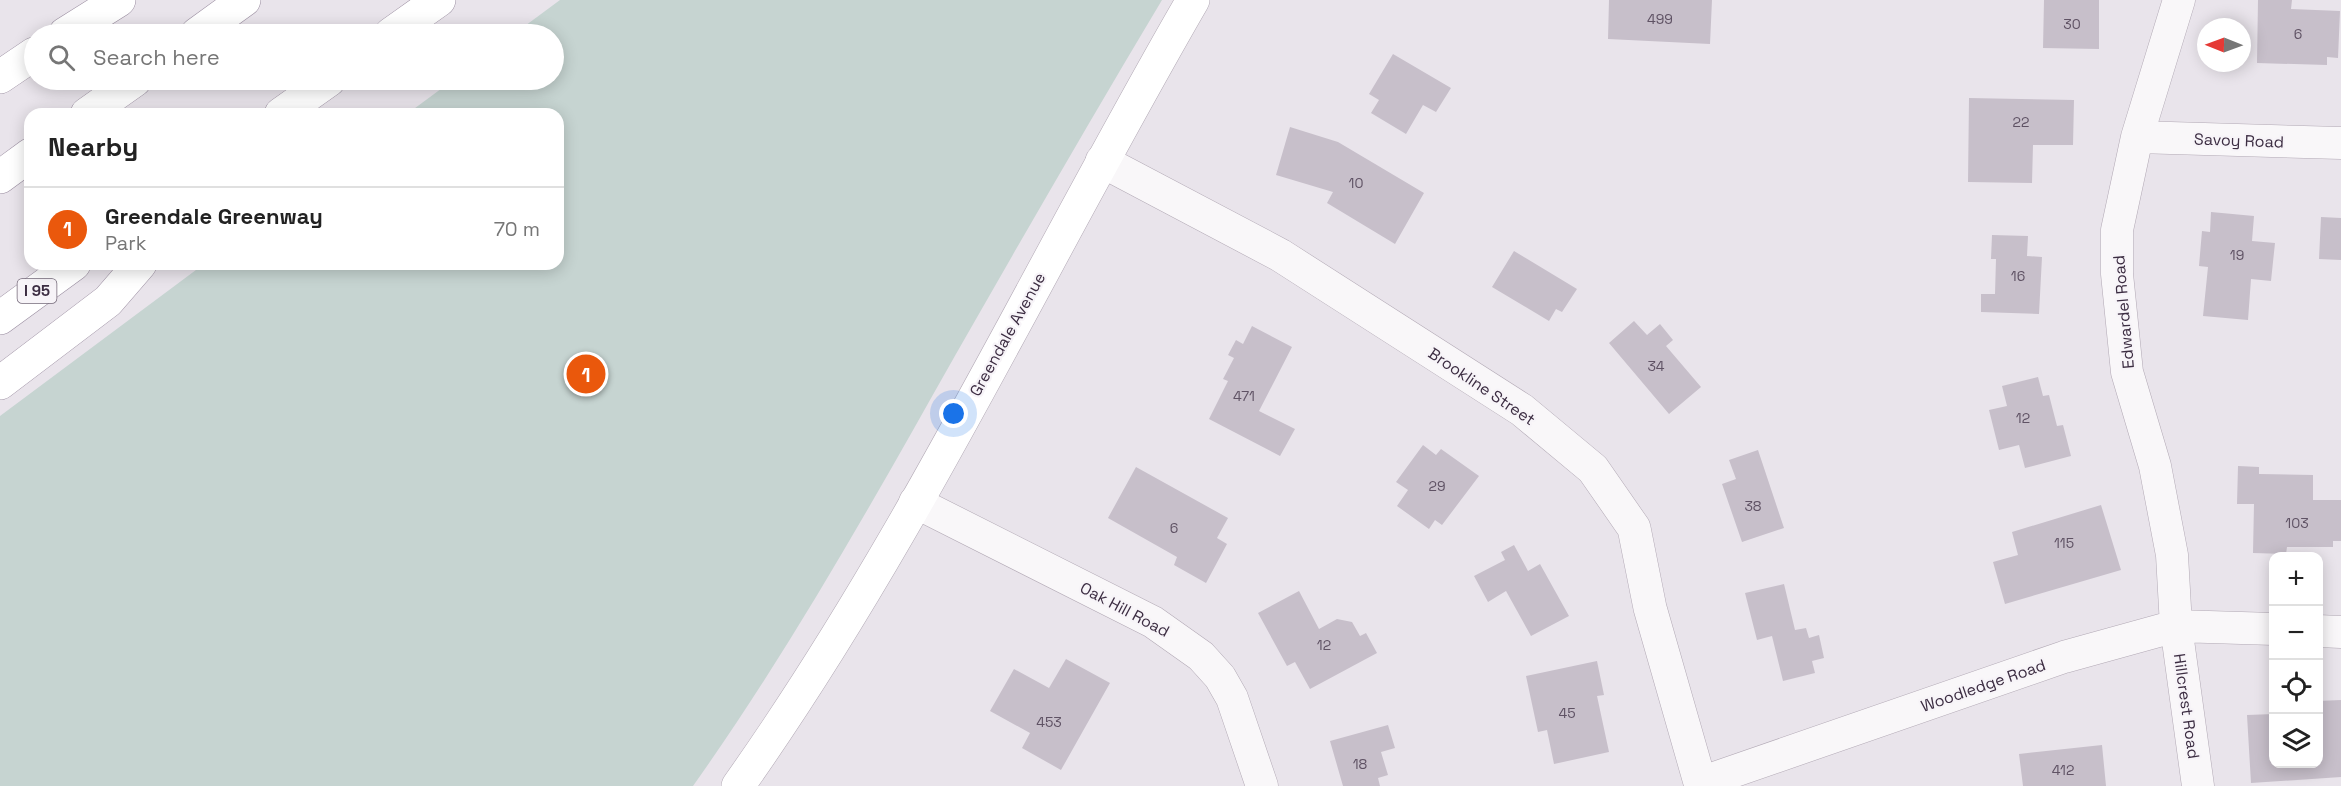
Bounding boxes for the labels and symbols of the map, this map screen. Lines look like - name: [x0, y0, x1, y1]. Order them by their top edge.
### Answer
- house number: 499: [1647, 10, 1673, 28]
- house number: 30: [2063, 15, 2081, 33]
- north arrow: [2197, 18, 2251, 72]
- house number: 6: [2294, 25, 2302, 43]
- house number: 22: [2013, 113, 2029, 131]
- street label: Savoy Road: [2194, 128, 2284, 153]
- house number: 10: [1349, 174, 1363, 192]
- house number: 19: [2230, 246, 2244, 264]
- street label: Edwardel Road: [2108, 254, 2139, 370]
- house number: 16: [2011, 267, 2025, 285]
- street label: Greendale Avenue: [965, 269, 1050, 400]
- road number: I 95: [18, 279, 57, 303]
- street label: Brookline Street: [1424, 343, 1539, 430]
- pin: 1: [566, 352, 606, 397]
- house number: 34: [1647, 357, 1665, 375]
- house number: 471: [1233, 387, 1255, 405]
- your location: [939, 399, 968, 428]
- house number: 12: [2016, 409, 2030, 427]
- house number: 29: [1429, 477, 1445, 495]
- house number: 38: [1744, 497, 1762, 515]
- house number: 103: [2285, 514, 2309, 532]
- house number: 6: [1170, 519, 1178, 537]
- house number: 115: [2054, 534, 2074, 552]
- street label: Oak Hill Road: [1076, 577, 1173, 642]
- house number: 12: [1317, 636, 1331, 654]
- street label: Hillcrest Road: [2169, 652, 2204, 760]
- street label: Woodledge Road: [1918, 654, 2048, 717]
- house number: 45: [1558, 704, 1576, 722]
- house number: 453: [1036, 713, 1062, 731]
- house number: 18: [1353, 755, 1368, 773]
- house number: 412: [2052, 761, 2074, 779]

